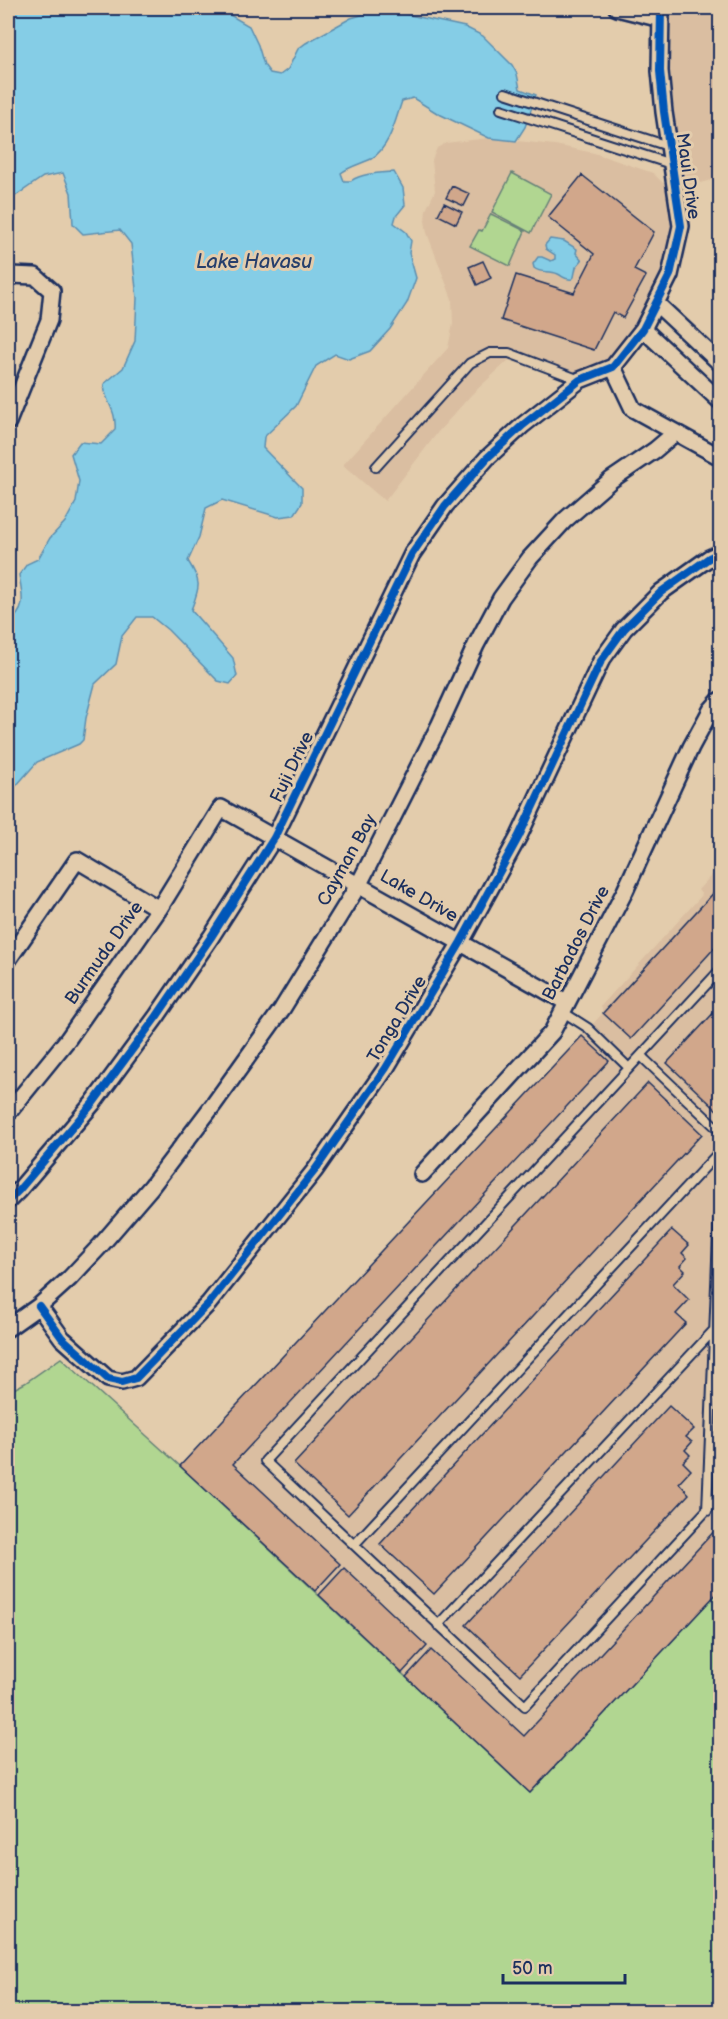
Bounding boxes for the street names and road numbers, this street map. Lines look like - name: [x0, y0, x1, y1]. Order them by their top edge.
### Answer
- street label: Maui Drive: [672, 131, 705, 221]
- street label: Fuji Drive: [266, 728, 318, 806]
- street label: Cayman Bay: [313, 810, 381, 910]
- street label: Lake Drive: [376, 865, 462, 927]
- street label: Barbados Drive: [538, 882, 614, 1004]
- street label: Burmuda Drive: [61, 897, 148, 1009]
- street label: Tonga Drive: [363, 972, 431, 1066]

